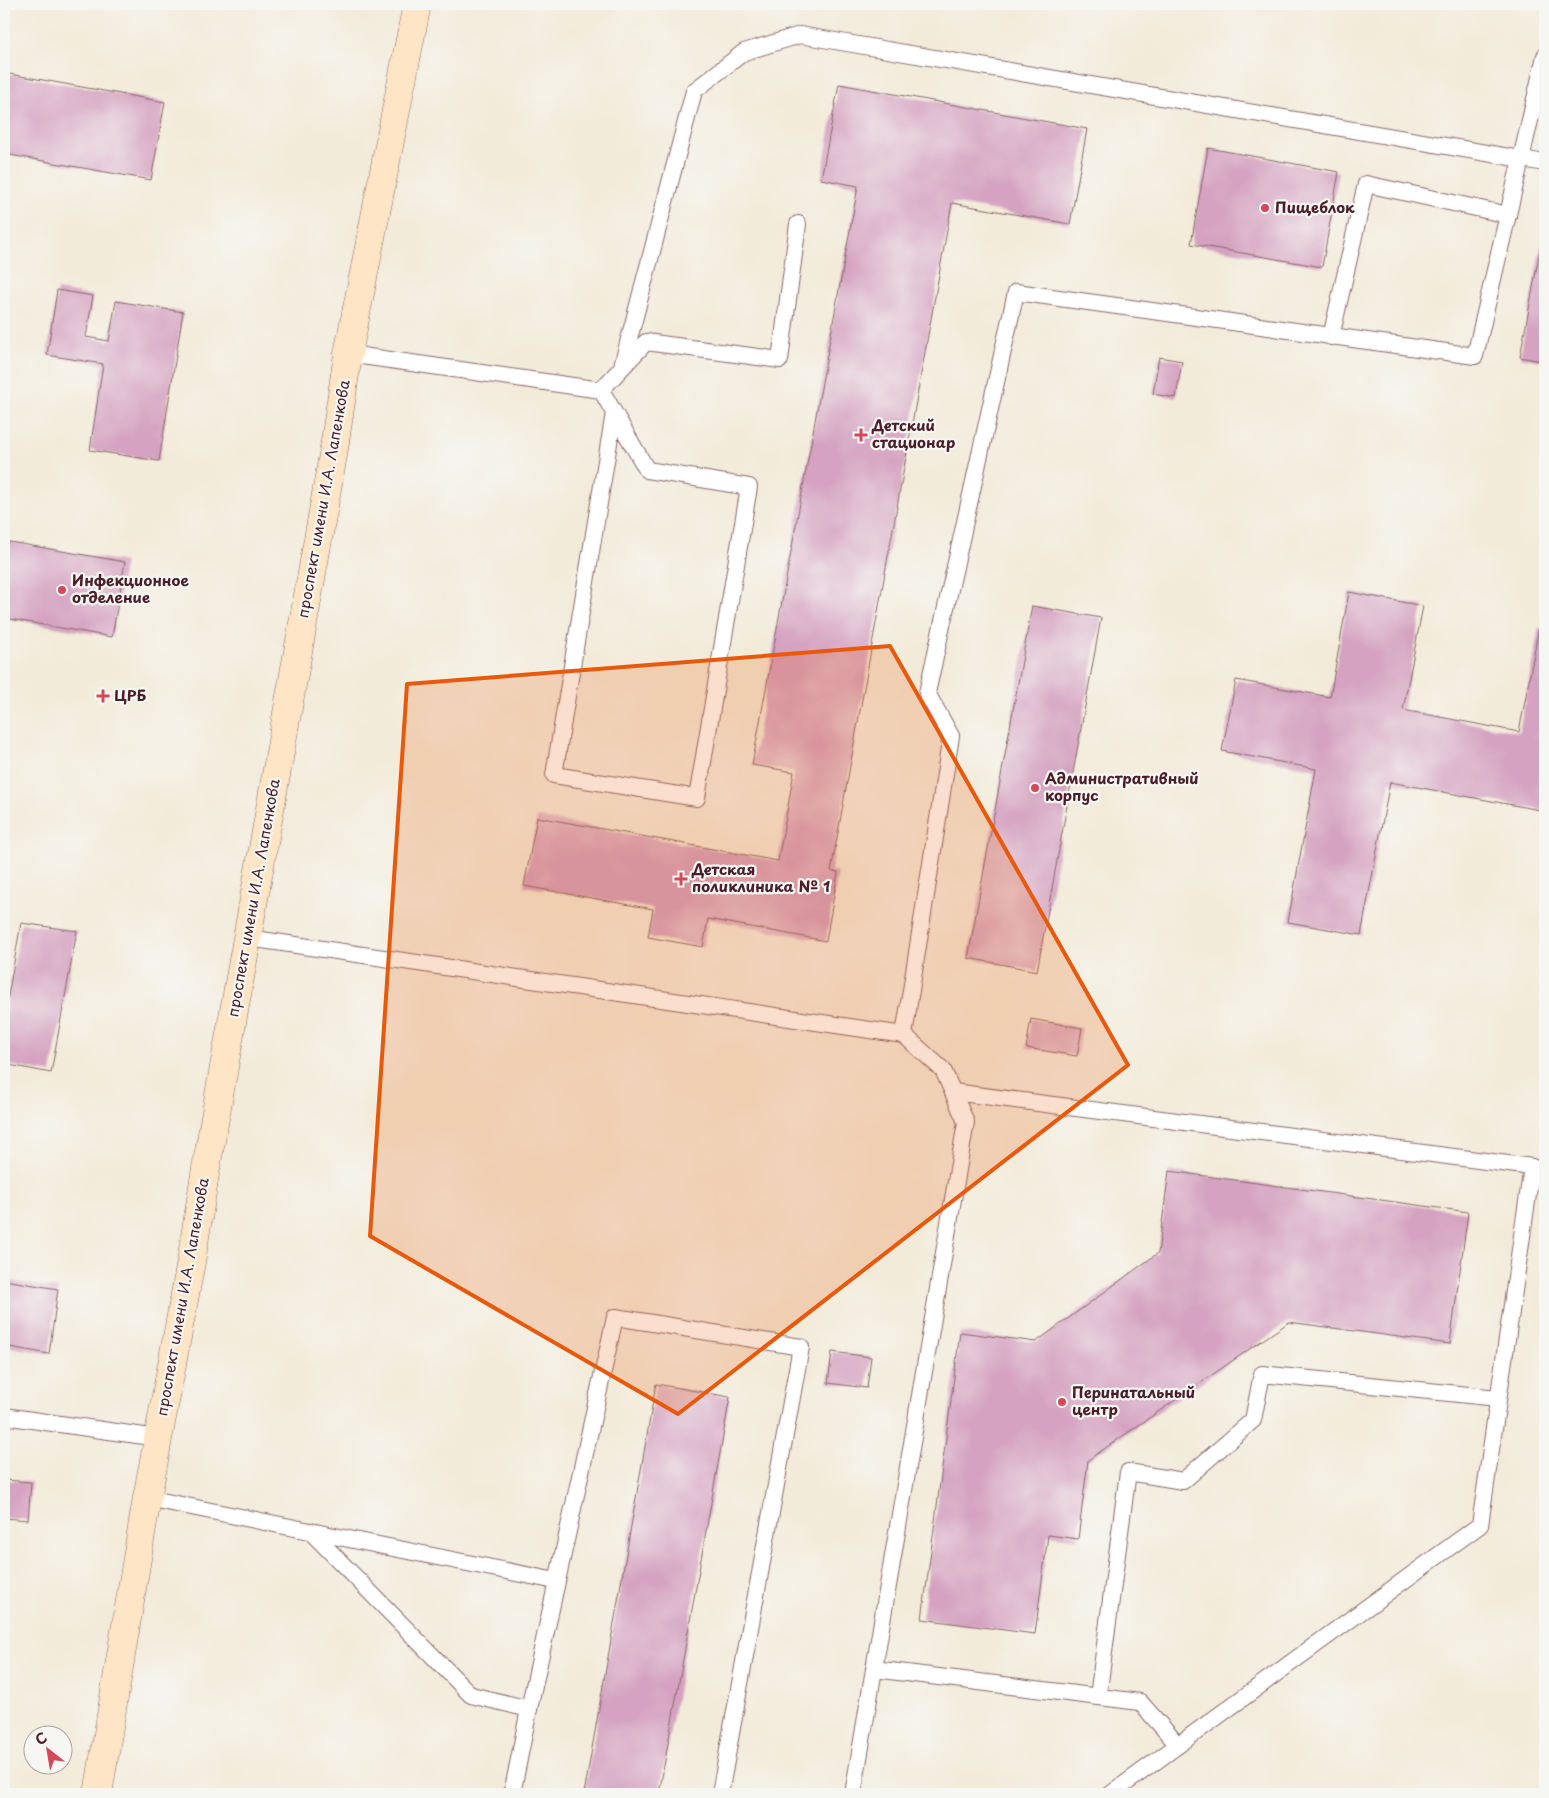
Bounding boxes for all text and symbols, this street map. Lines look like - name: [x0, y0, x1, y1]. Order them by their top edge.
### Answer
- place label: Пищеблок: [1275, 195, 1355, 218]
- marker: Пищеблок: [1259, 202, 1271, 214]
- street label: проспект имени И.А. Лапенкова: [290, 377, 355, 620]
- place label: Детский стационар: [871, 413, 955, 453]
- marker: Детский стационар: [854, 428, 868, 442]
- place label: Инфекционное отделение: [72, 568, 189, 608]
- marker: Инфекционное отделение: [56, 584, 68, 596]
- place label: ЦРБ: [114, 683, 146, 706]
- marker: ЦРБ: [96, 689, 110, 703]
- place label: Административный корпус: [1045, 766, 1199, 806]
- street label: проспект имени И.А. Лапенкова: [220, 776, 285, 1019]
- marker: Административный корпус: [1029, 782, 1041, 794]
- place label: Детская поликлиника № 1: [691, 857, 830, 897]
- marker: Детская поликлиника № 1: [674, 872, 688, 886]
- street label: проспект имени И.А. Лапенкова: [149, 1175, 214, 1418]
- place label: Перинатальный центр: [1072, 1380, 1195, 1420]
- marker: Перинатальный центр: [1056, 1396, 1068, 1408]
- north arrow: [22, 1726, 72, 1776]
- text: С: [31, 1727, 51, 1750]

